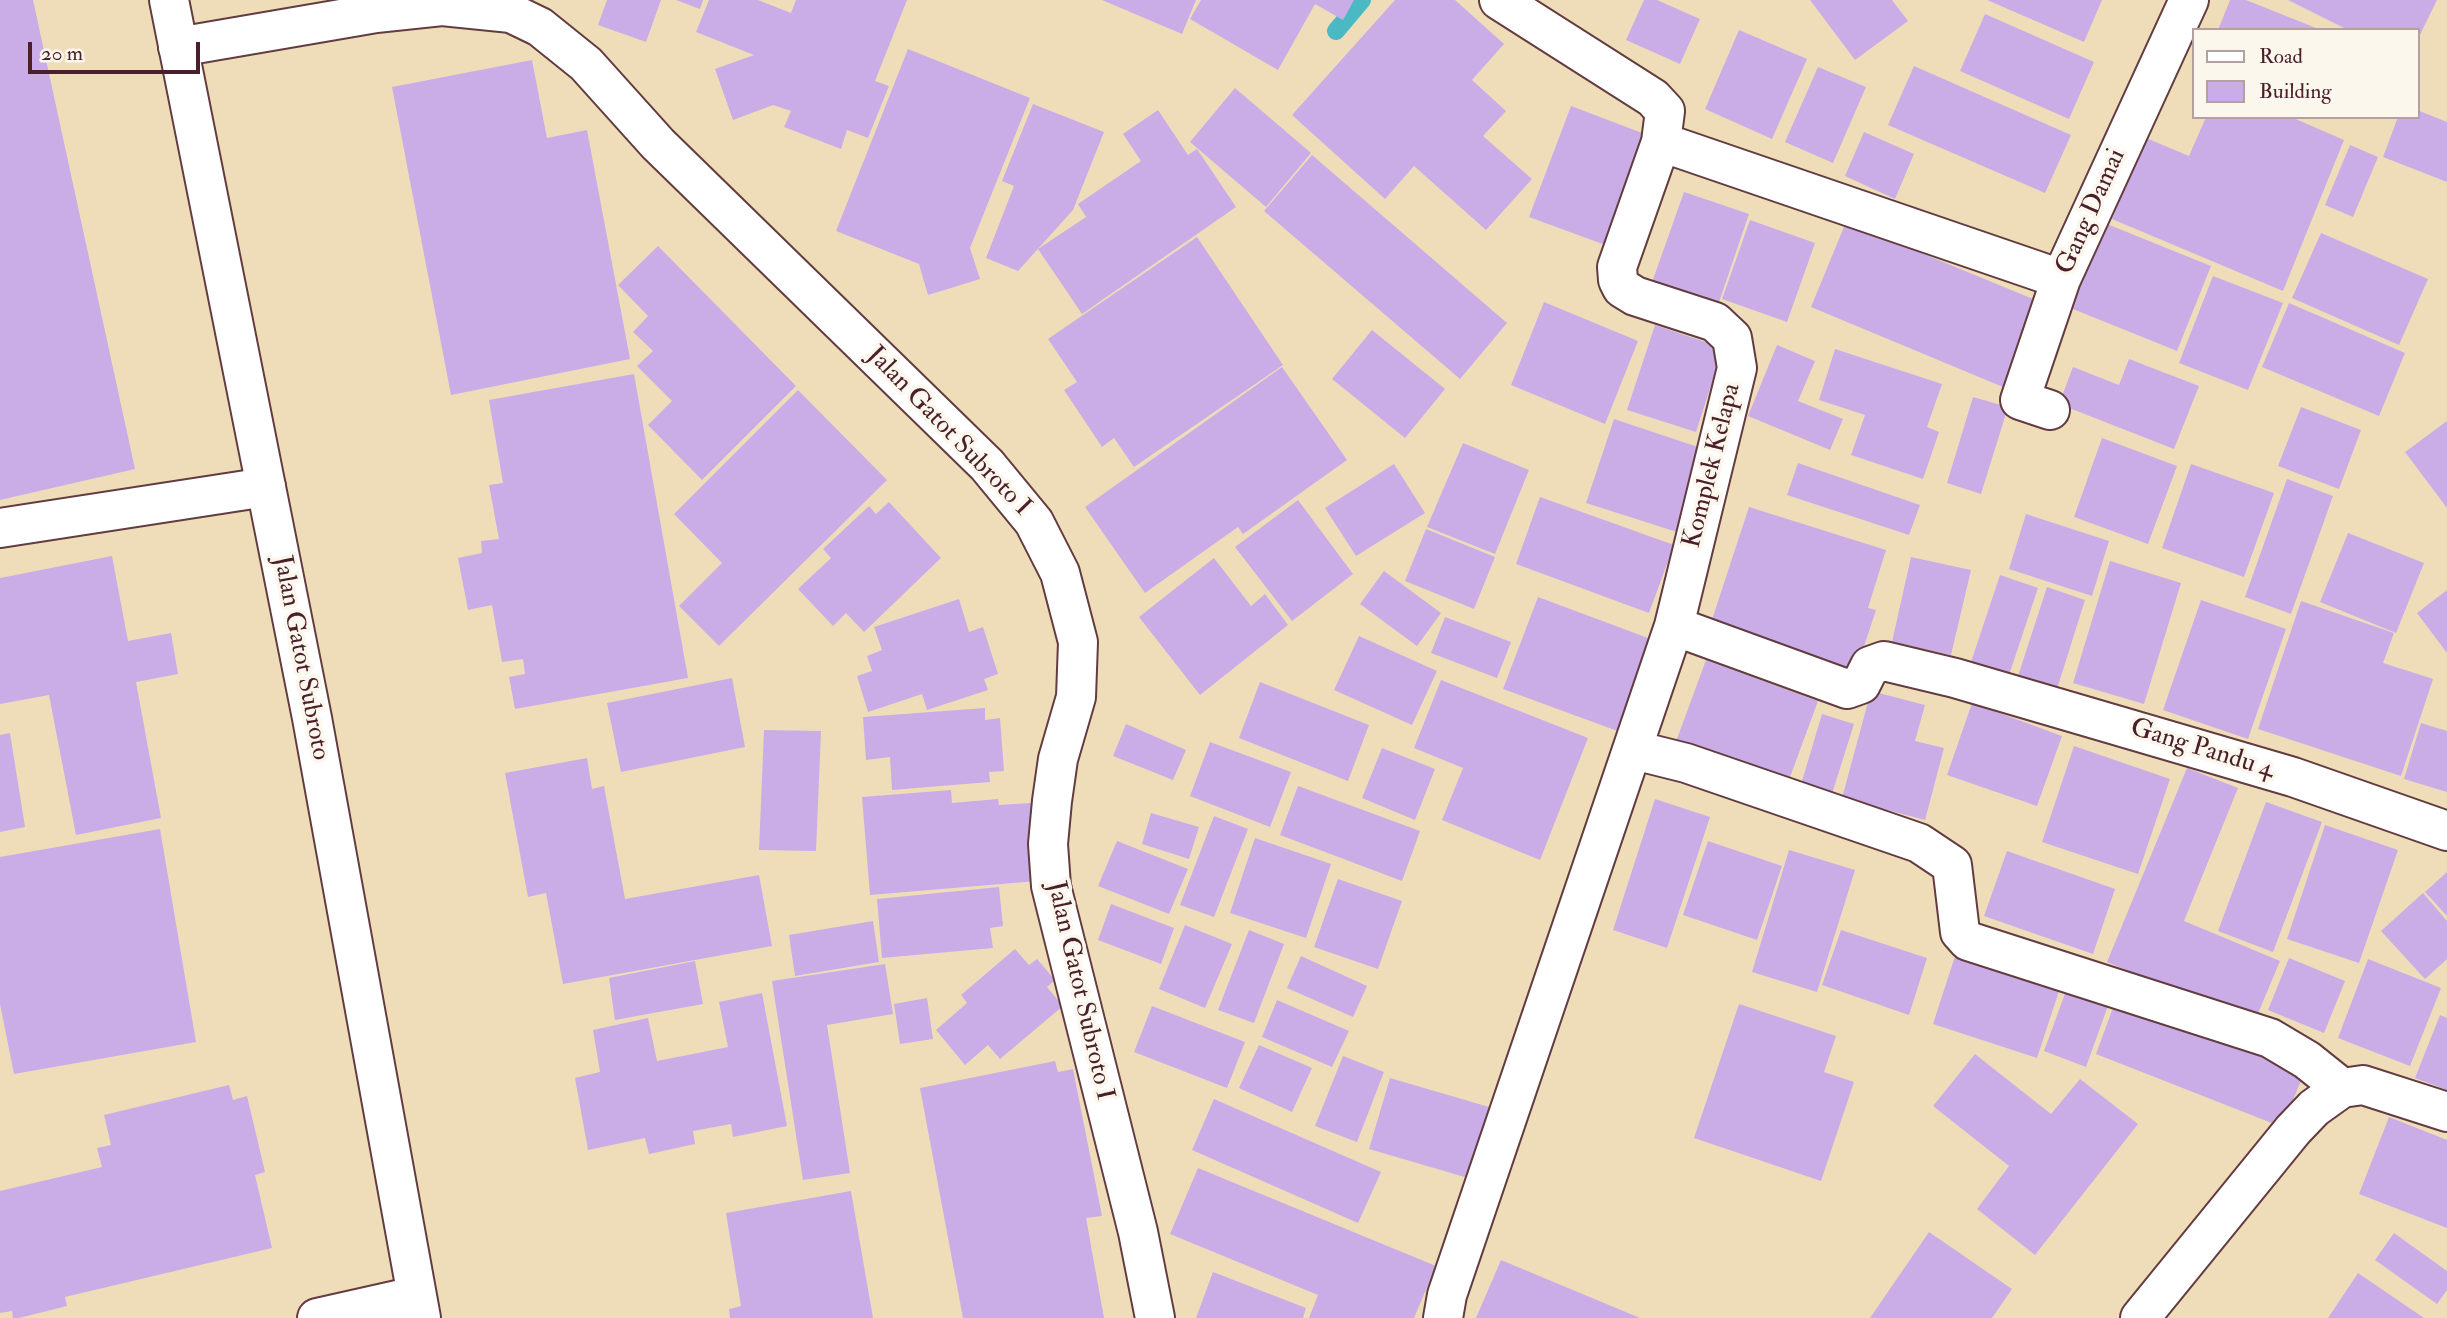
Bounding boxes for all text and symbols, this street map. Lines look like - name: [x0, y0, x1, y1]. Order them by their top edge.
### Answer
- scale bar: [32, 28, 203, 72]
- legend: [2192, 28, 2419, 119]
- text: 20 m: [41, 40, 83, 67]
- text: Road: [2259, 43, 2303, 70]
- text: Building: [2259, 78, 2332, 105]
- street label: Gang Damai: [2051, 145, 2133, 279]
- street label: Jalan Gatot Subroto I: [859, 341, 1037, 523]
- street label: Komplek Kelapa: [1677, 380, 1749, 552]
- street label: Jalan Gatot Subroto: [265, 553, 335, 763]
- street label: Gang Pandu 4: [2126, 713, 2278, 787]
- street label: Jalan Gatot Subroto I: [1039, 879, 1119, 1103]

